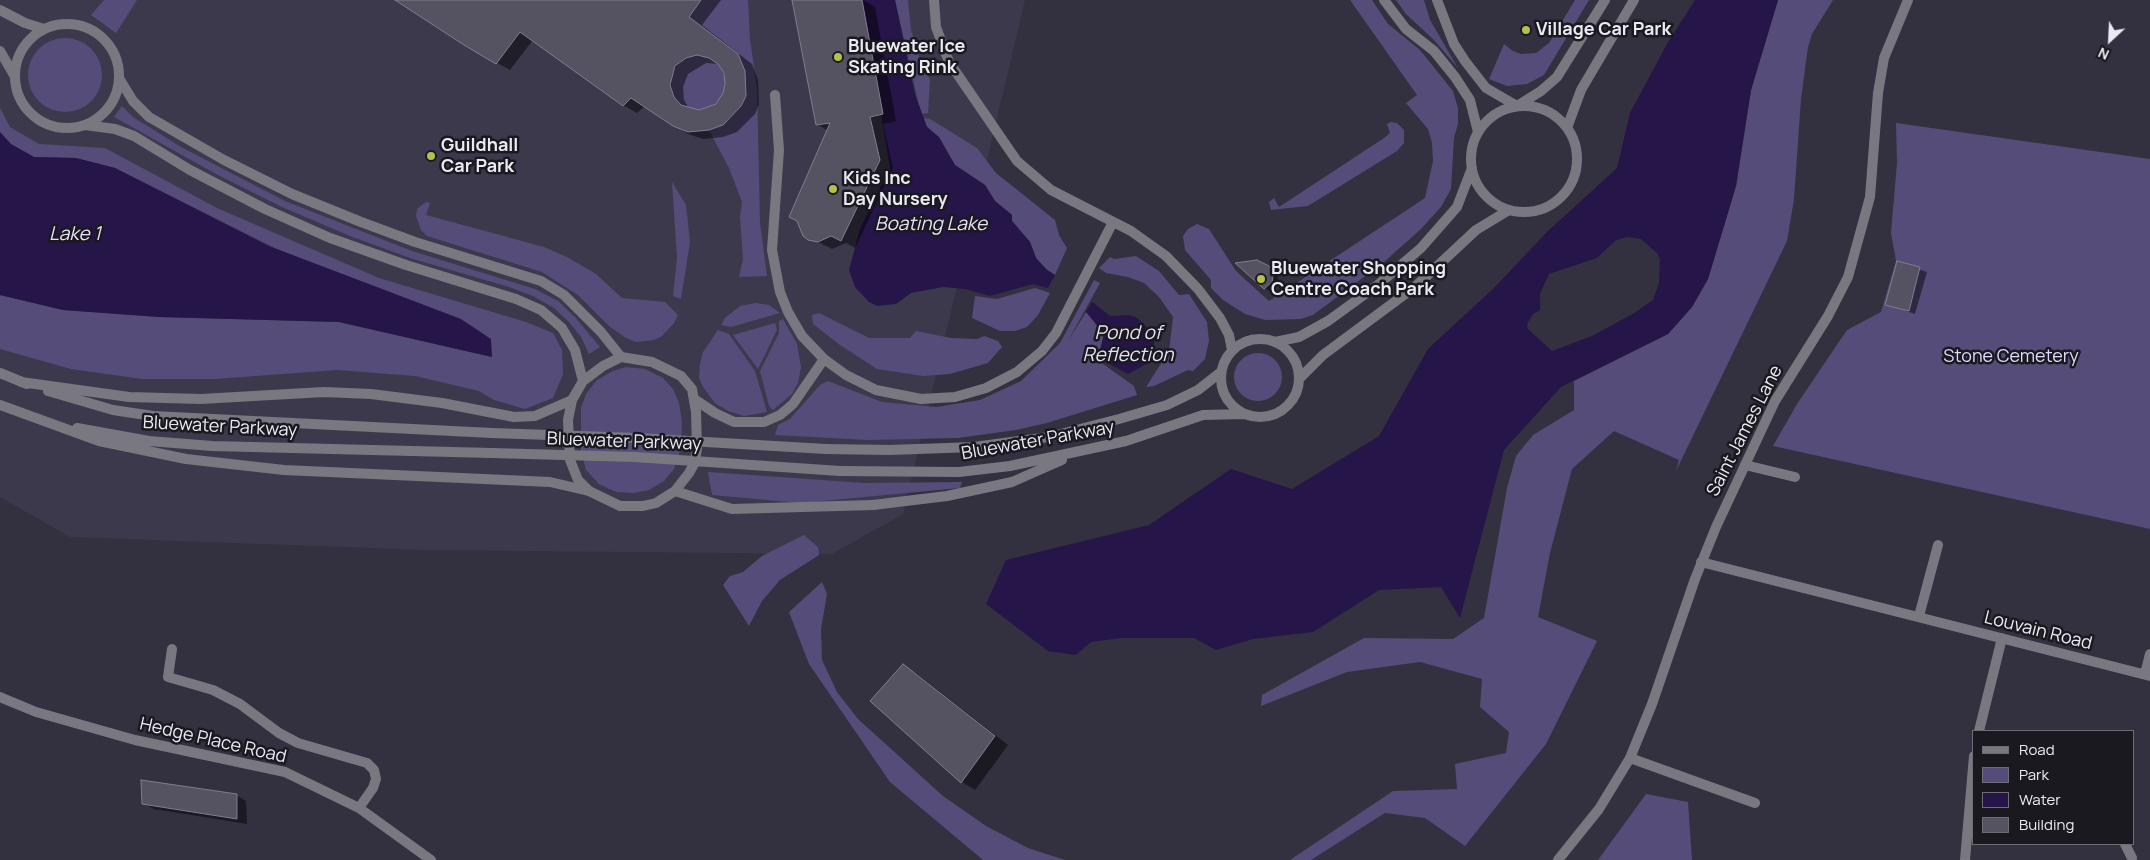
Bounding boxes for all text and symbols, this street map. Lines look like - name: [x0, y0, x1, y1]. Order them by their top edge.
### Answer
- north arrow: [2085, 15, 2135, 65]
- place label: Village Car Park: [1536, 19, 1671, 41]
- marker: Village Car Park: [1520, 24, 1532, 36]
- place label: Bluewater Ice Skating Rink: [848, 36, 965, 78]
- text: N: [2095, 43, 2112, 65]
- marker: Bluewater Ice Skating Rink: [832, 51, 844, 63]
- place label: Guildhall Car Park: [441, 135, 518, 178]
- marker: Guildhall Car Park: [425, 150, 437, 162]
- place label: Kids Inc Day Nursery: [843, 168, 948, 210]
- marker: Kids Inc Day Nursery: [827, 183, 839, 195]
- water label: Boating Lake: [875, 214, 987, 236]
- water label: Lake 1: [49, 224, 101, 246]
- place label: Bluewater Shopping Centre Coach Park: [1271, 258, 1446, 300]
- marker: Bluewater Shopping Centre Coach Park: [1255, 273, 1267, 285]
- water label: Pond of Reflection: [1082, 323, 1174, 367]
- park label: Stone Cemetery: [1943, 346, 2079, 368]
- street label: Saint James Lane: [1703, 362, 1787, 500]
- street label: Bluewater Parkway: [142, 412, 298, 442]
- street label: Bluewater Parkway: [960, 417, 1116, 465]
- street label: Bluewater Parkway: [546, 429, 702, 455]
- street label: Louvain Road: [1982, 607, 2094, 655]
- street label: Hedge Place Road: [138, 714, 288, 768]
- legend: [1972, 730, 2135, 845]
- text: Road: [2019, 739, 2055, 760]
- text: Park: [2019, 764, 2049, 785]
- text: Water: [2019, 789, 2061, 810]
- text: Building: [2019, 814, 2074, 835]

